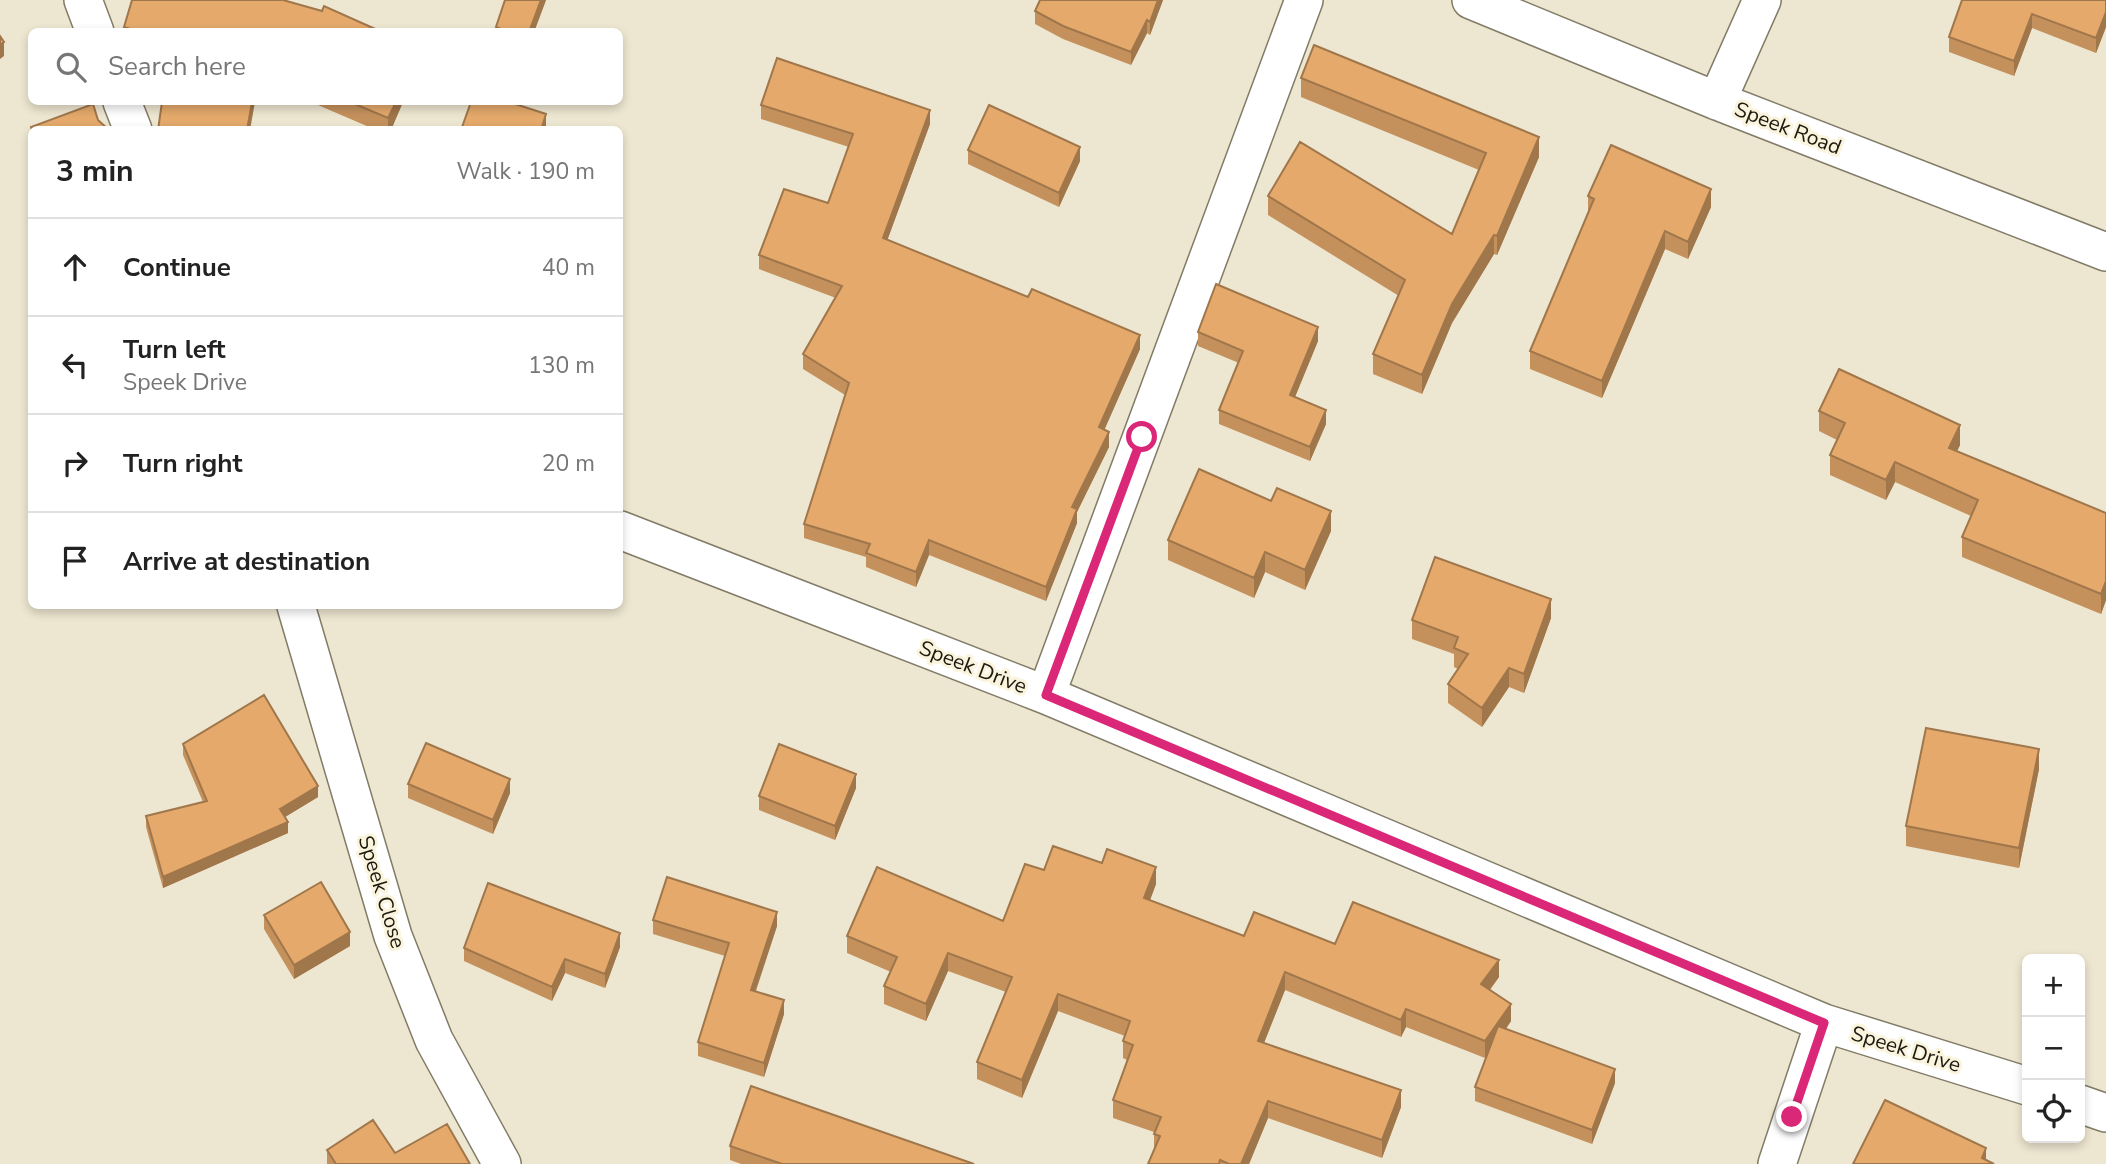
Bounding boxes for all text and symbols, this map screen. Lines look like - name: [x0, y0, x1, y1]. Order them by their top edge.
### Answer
- search box: [28, 28, 623, 105]
- icon: search: [52, 48, 90, 86]
- text: Search here: [108, 49, 246, 84]
- street label: Speek Road: [1731, 95, 1845, 161]
- text: 3 min: [56, 151, 134, 192]
- text: Walk · 190 m: [456, 156, 595, 187]
- icon: ahead: [56, 248, 94, 286]
- text: Continue: [123, 250, 231, 285]
- text: 40 m: [542, 252, 595, 283]
- text: Turn left: [123, 332, 226, 367]
- icon: left: [56, 346, 94, 384]
- text: 130 m: [528, 350, 595, 381]
- text: Speek Drive: [123, 367, 247, 398]
- route start: [1126, 421, 1157, 452]
- icon: right: [56, 444, 94, 482]
- text: Turn right: [123, 446, 242, 481]
- text: 20 m: [542, 448, 595, 479]
- icon: arrive: [56, 542, 94, 580]
- text: Arrive at destination: [123, 544, 370, 579]
- street label: Speek Drive: [915, 634, 1031, 700]
- street label: Speek Close: [352, 832, 412, 952]
- map controls: [2022, 954, 2085, 1143]
- button: +: [2022, 954, 2085, 1017]
- button: −: [2022, 1017, 2085, 1080]
- street label: Speek Drive: [1848, 1019, 1964, 1079]
- button: locate: [2022, 1080, 2085, 1143]
- route end: [1776, 1101, 1807, 1132]

